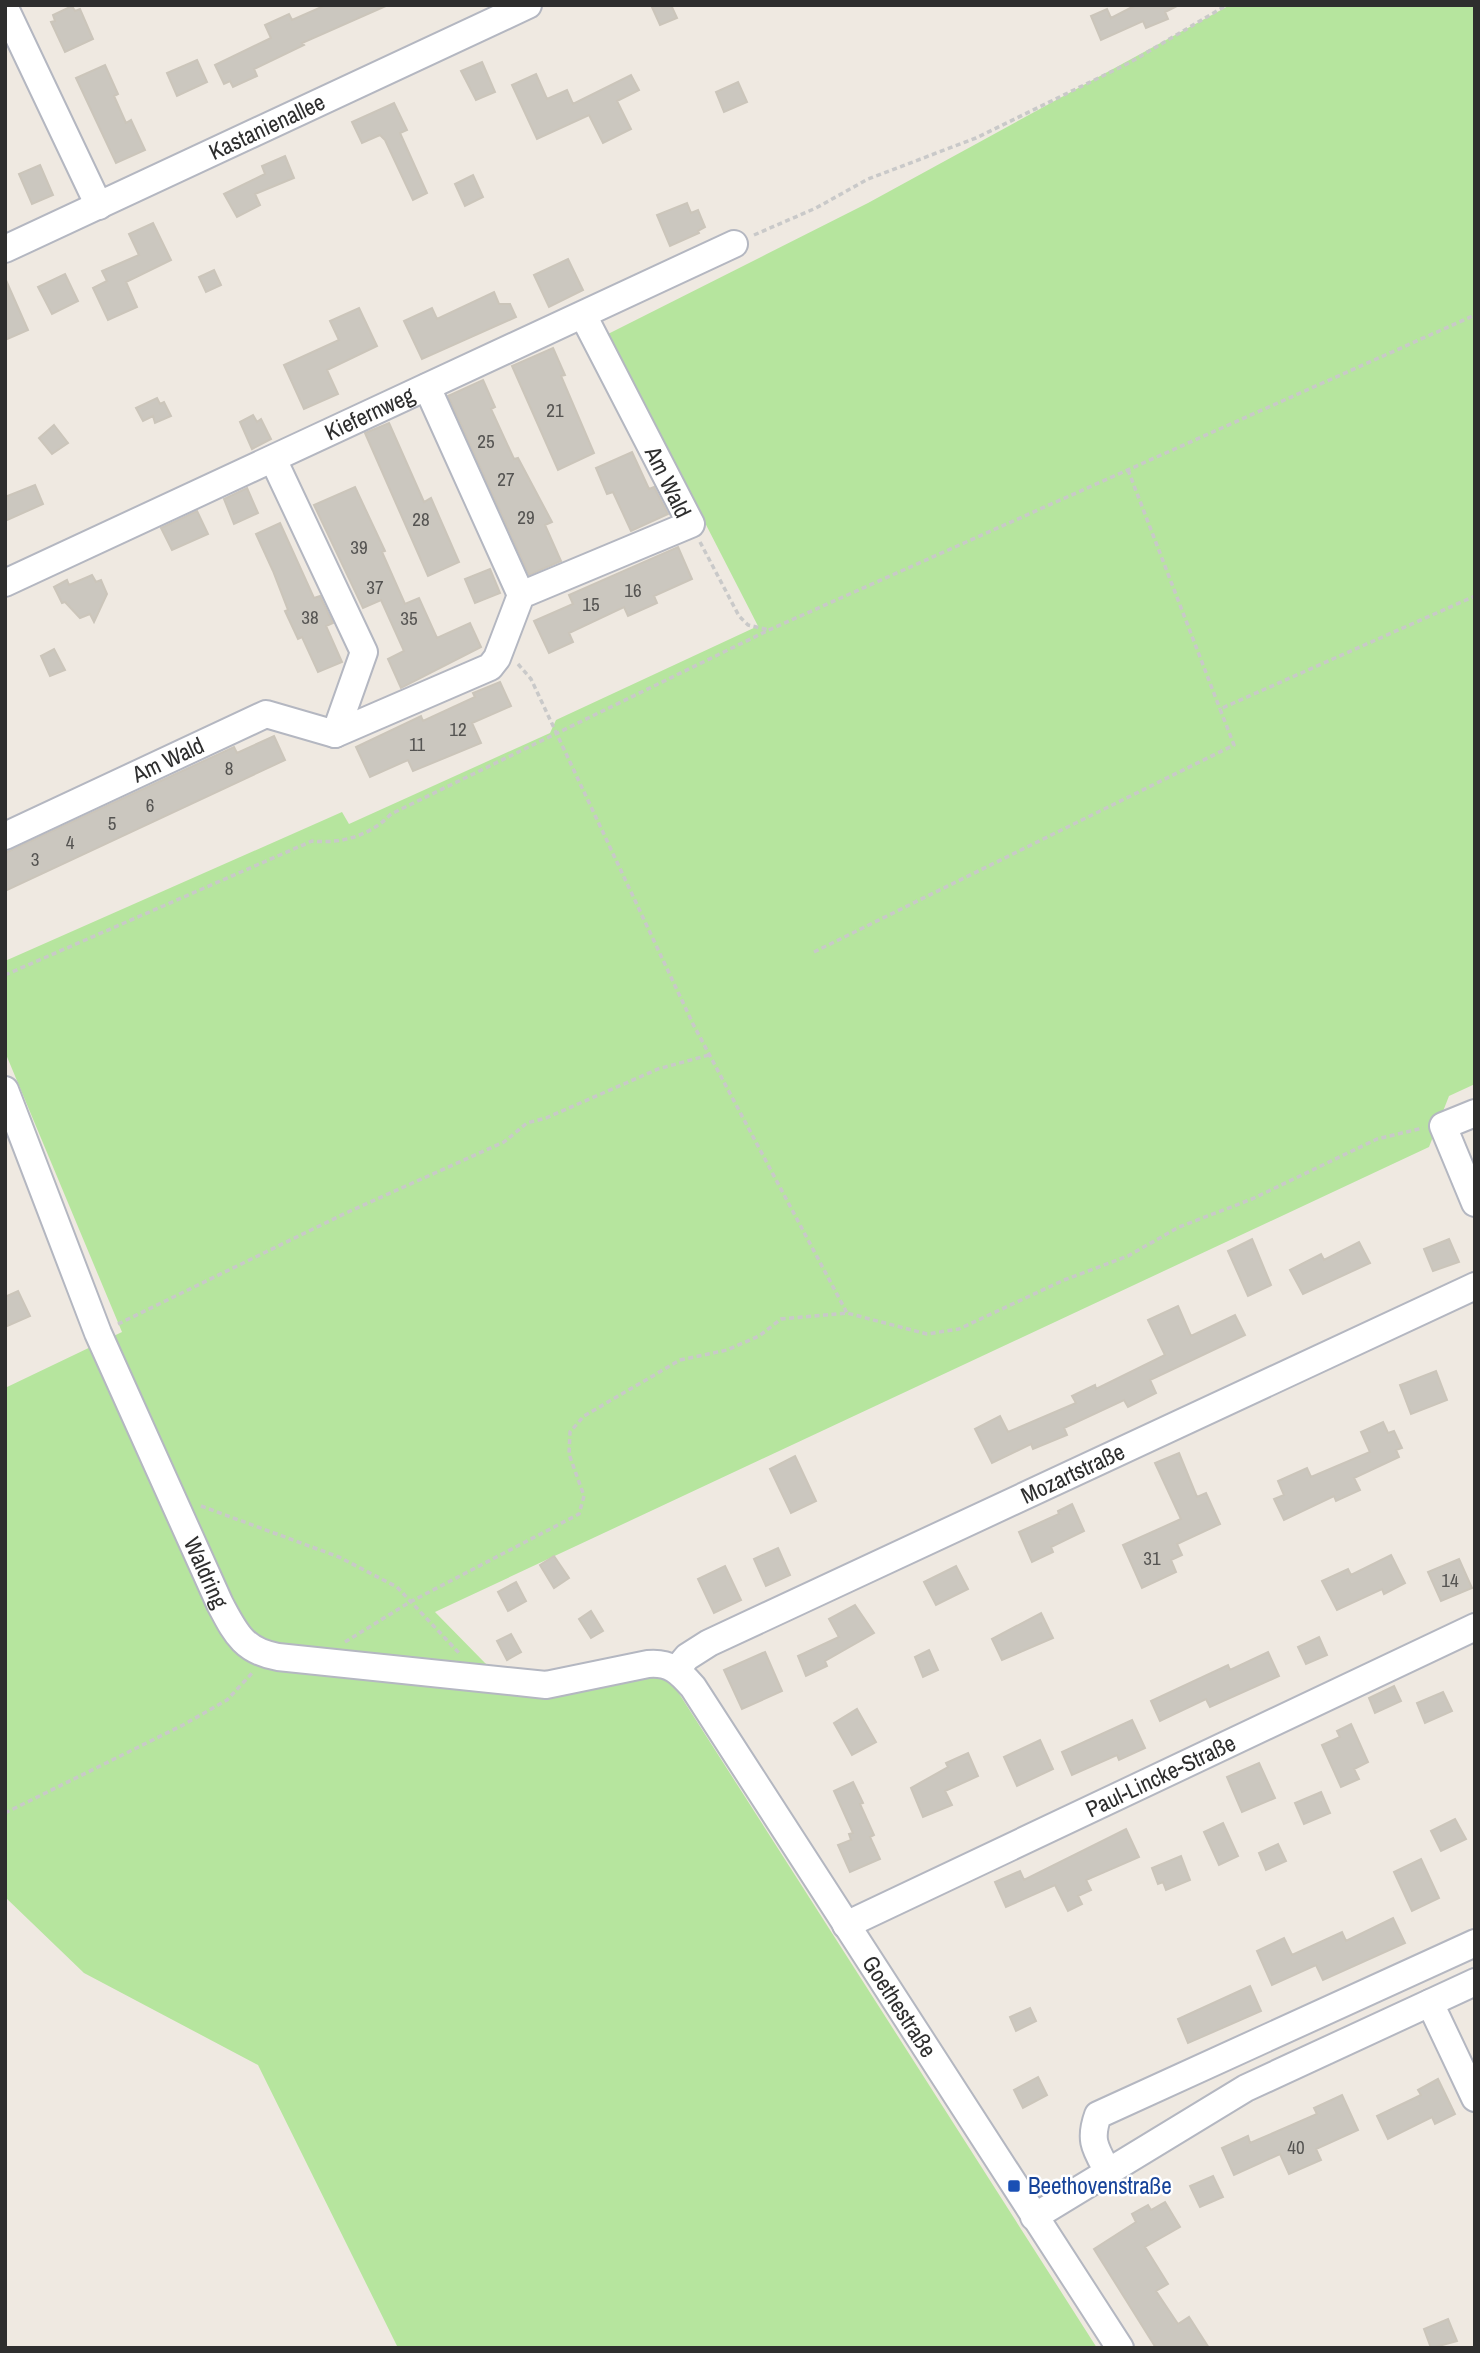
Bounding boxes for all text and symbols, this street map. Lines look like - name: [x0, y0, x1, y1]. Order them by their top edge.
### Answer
- street label: Kastanienallee: [204, 86, 330, 167]
- street label: Kiefernweg: [319, 379, 420, 447]
- house number: 21: [546, 397, 564, 423]
- house number: 25: [477, 428, 495, 454]
- street label: Am Wald: [637, 440, 699, 523]
- house number: 27: [497, 466, 515, 492]
- house number: 29: [517, 504, 535, 530]
- house number: 28: [412, 506, 430, 532]
- house number: 39: [350, 534, 368, 560]
- house number: 37: [366, 574, 384, 600]
- house number: 16: [624, 577, 642, 603]
- house number: 15: [582, 591, 600, 617]
- house number: 38: [301, 604, 319, 630]
- house number: 35: [400, 605, 418, 631]
- house number: 12: [449, 716, 467, 742]
- street label: Am Wald: [126, 729, 209, 790]
- house number: 11: [409, 731, 425, 757]
- house number: 8: [225, 755, 233, 781]
- house number: 6: [146, 792, 154, 818]
- house number: 5: [108, 810, 117, 836]
- house number: 4: [66, 829, 75, 855]
- house number: 3: [31, 846, 39, 872]
- street label: Mozartstraße: [1016, 1435, 1129, 1511]
- street label: Waldring: [177, 1532, 236, 1613]
- house number: 31: [1143, 1545, 1161, 1571]
- house number: 14: [1441, 1567, 1459, 1593]
- street label: Paul-Lincke-Straße: [1080, 1727, 1240, 1824]
- street label: Goethestraße: [855, 1949, 944, 2063]
- house number: 40: [1287, 2134, 1305, 2160]
- place label: Beethovenstraße: [1028, 2170, 1172, 2201]
- marker: Beethovenstraße: [1006, 2178, 1022, 2194]

